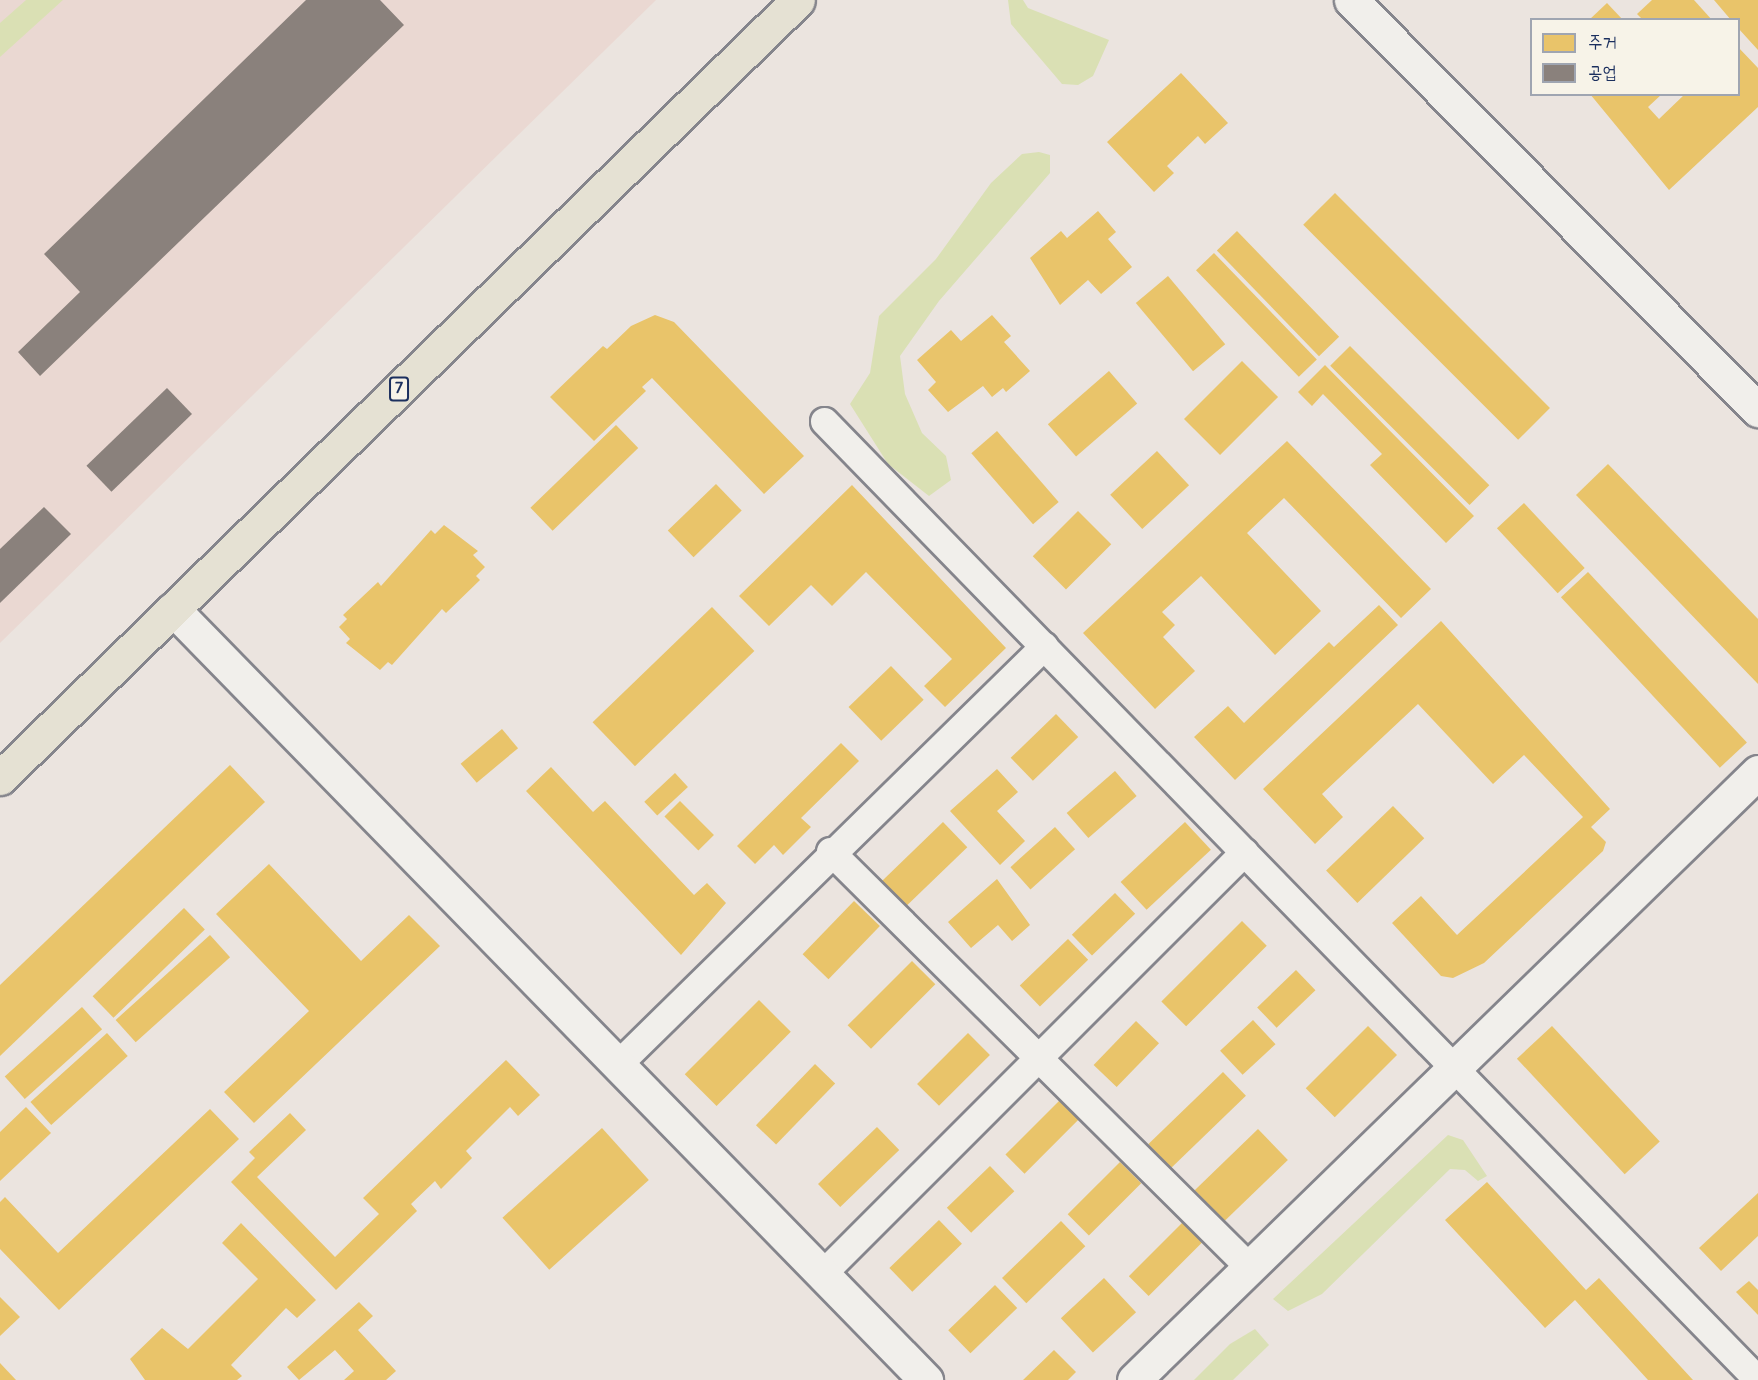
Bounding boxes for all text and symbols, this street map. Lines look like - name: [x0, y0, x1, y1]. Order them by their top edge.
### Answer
- legend: [1530, 18, 1740, 96]
- text: 주거: [1588, 31, 1617, 54]
- text: 공업: [1588, 61, 1617, 84]
- road number: 7: [388, 377, 410, 401]

